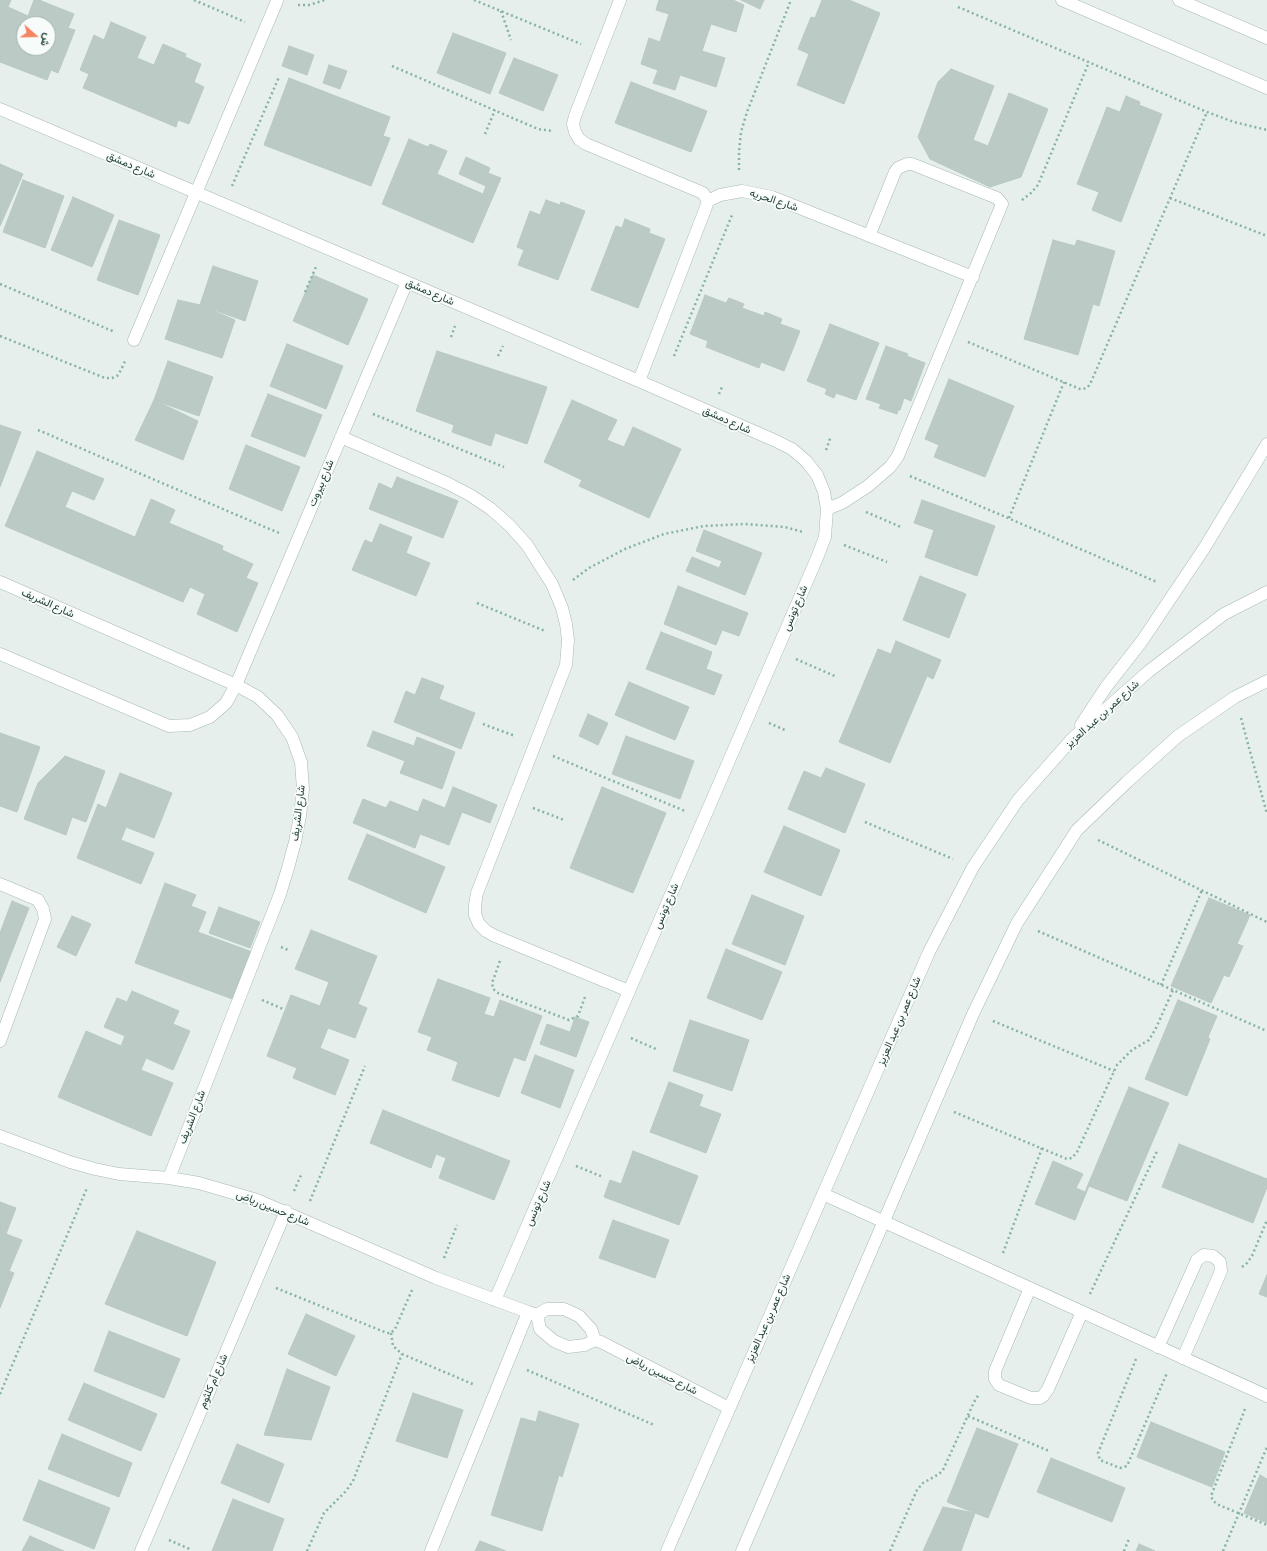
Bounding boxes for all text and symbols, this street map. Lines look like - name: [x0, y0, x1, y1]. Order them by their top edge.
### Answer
- north arrow: [16, 16, 56, 56]
- text: ش: [38, 31, 54, 48]
- street label: شارع دمشق: [105, 149, 157, 181]
- street label: شارع الحريه: [748, 186, 800, 214]
- street label: شارع دمشق: [404, 276, 456, 308]
- street label: شارع دمشق: [701, 403, 753, 437]
- street label: شارع بيروت: [305, 457, 337, 509]
- street label: شارع تونس: [779, 583, 811, 633]
- street label: شارع الشريف: [19, 585, 77, 621]
- street label: شارع عمر بن عبد العزيز: [1062, 677, 1142, 751]
- street label: شارع الشريف: [288, 784, 308, 842]
- street label: شارع تونس: [650, 881, 682, 931]
- street label: شارع عمر بن عبد العزيز: [874, 975, 924, 1067]
- street label: شارع الشريف: [176, 1088, 208, 1146]
- street label: شارع تونس: [522, 1178, 554, 1228]
- street label: شارع حسين رياض: [234, 1187, 312, 1229]
- street label: شارع عمر بن عبد العزيز: [743, 1272, 793, 1364]
- street label: شارع حسين رياض: [624, 1350, 700, 1398]
- street label: شارع أم كلثوم: [196, 1352, 230, 1410]

